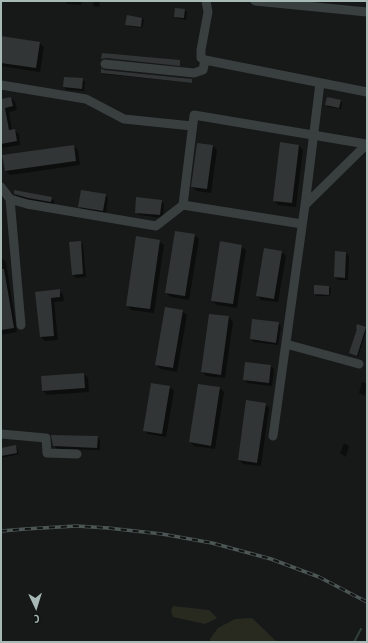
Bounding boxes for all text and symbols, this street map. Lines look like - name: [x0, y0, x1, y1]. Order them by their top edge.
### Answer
- north arrow: [16, 587, 56, 627]
- text: С: [34, 612, 40, 626]

